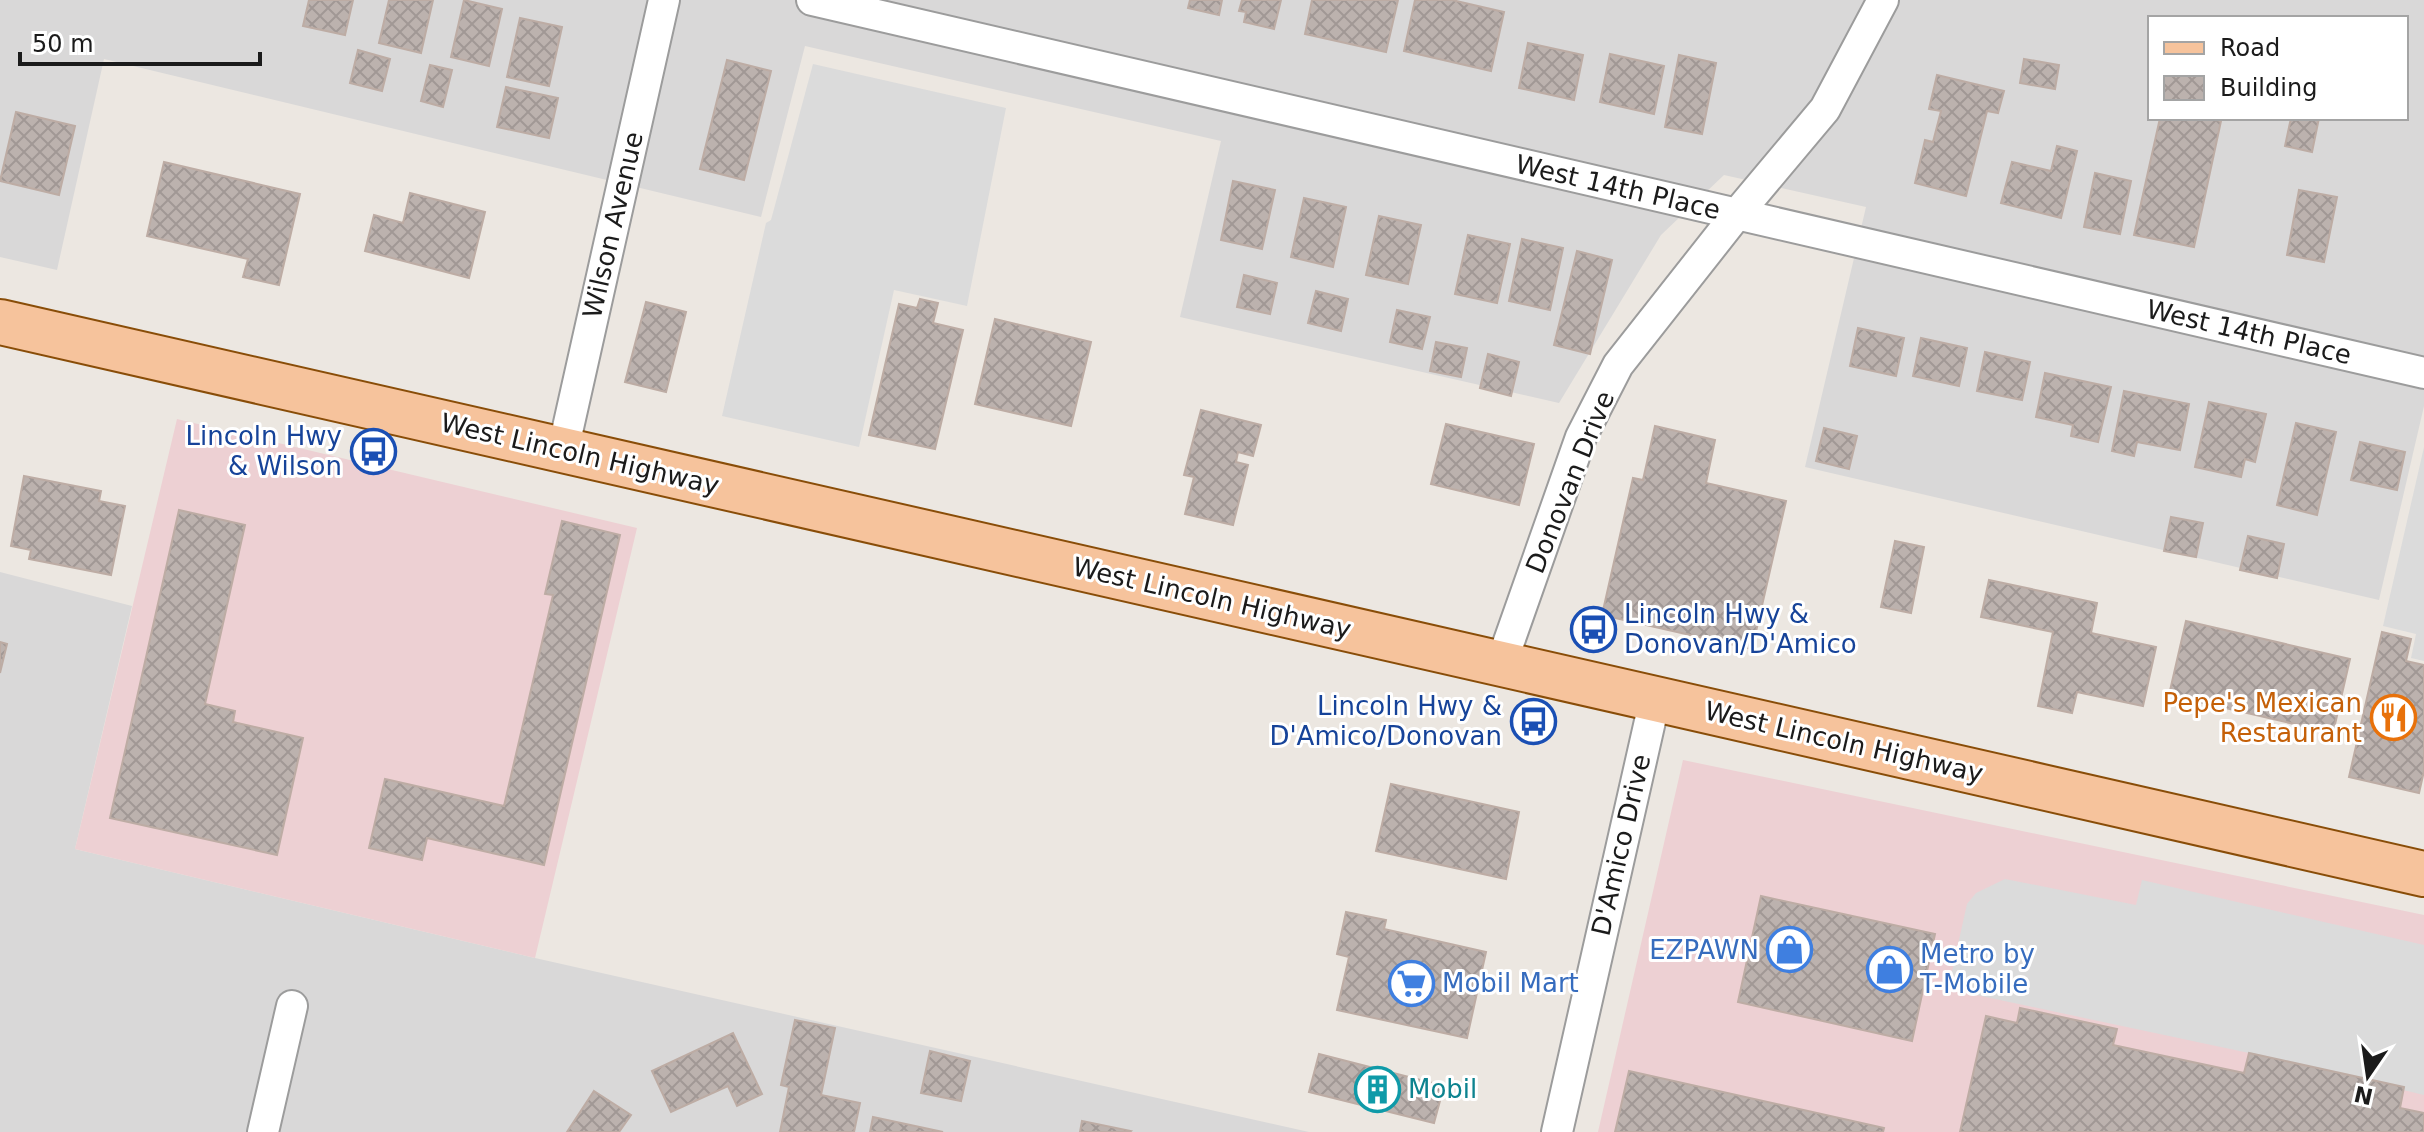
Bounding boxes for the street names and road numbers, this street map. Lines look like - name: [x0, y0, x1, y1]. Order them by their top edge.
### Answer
- street label: Wilson Avenue: [577, 129, 649, 321]
- street label: West 14th Place: [1513, 149, 1723, 225]
- street label: West 14th Place: [2144, 294, 2354, 370]
- street label: Donovan Drive: [1520, 387, 1620, 577]
- street label: West Lincoln Highway: [438, 407, 722, 501]
- street label: West Lincoln Highway: [1070, 551, 1354, 645]
- street label: West Lincoln Highway: [1702, 695, 1986, 789]
- street label: D'Amico Drive: [1586, 751, 1656, 939]

